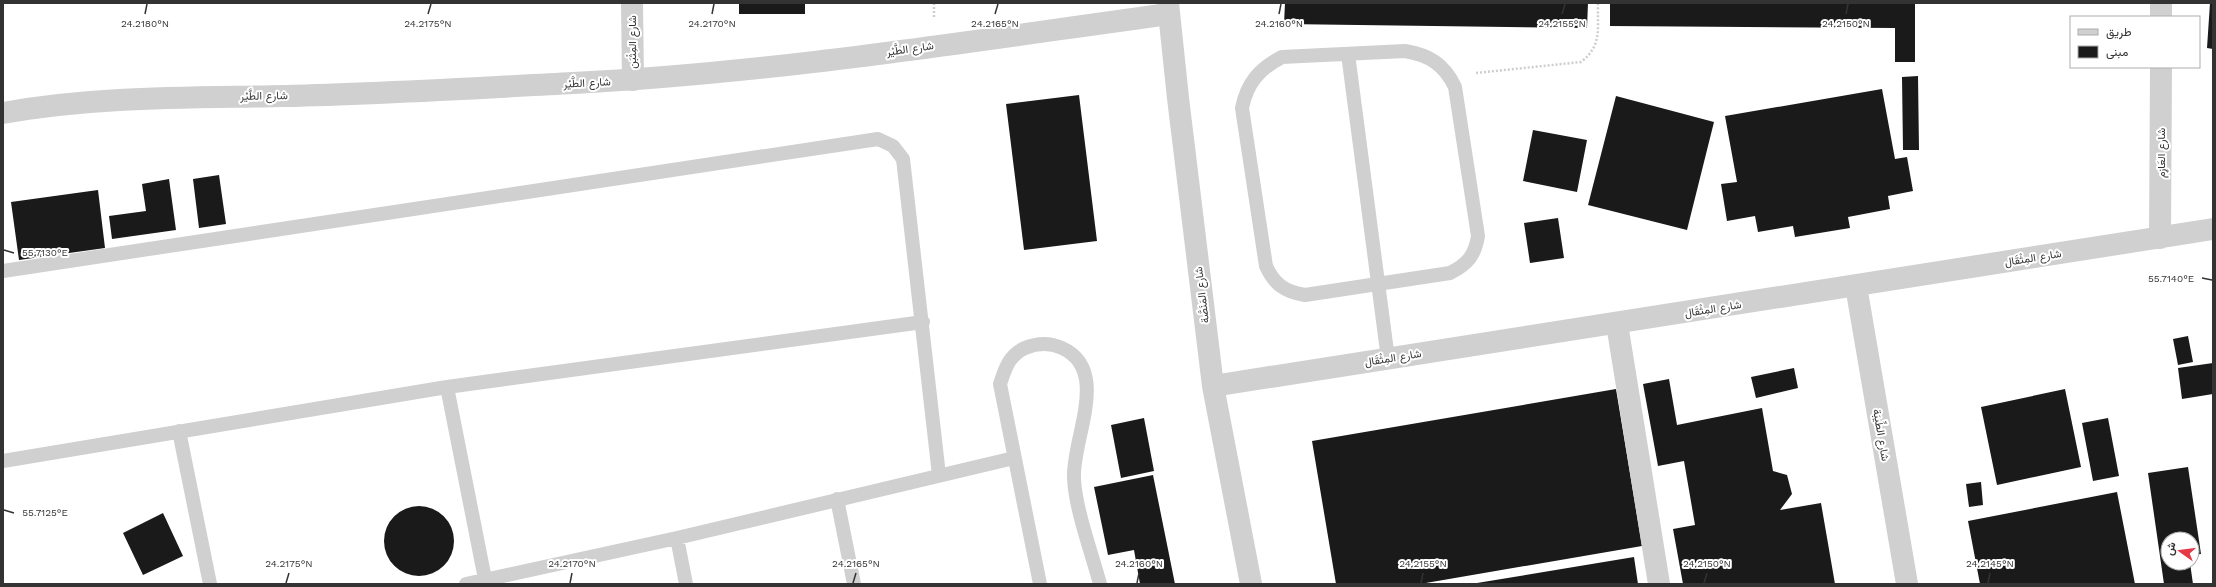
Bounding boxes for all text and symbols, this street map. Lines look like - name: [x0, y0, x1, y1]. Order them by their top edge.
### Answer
- street label: شارع المِثْبَن: [626, 15, 640, 69]
- legend: [2070, 16, 2200, 68]
- text: 24.2180°N: [121, 18, 169, 29]
- text: 24.2175°N: [404, 18, 452, 29]
- text: 24.2170°N: [688, 18, 736, 29]
- text: 24.2165°N: [971, 18, 1019, 29]
- text: 24.2160°N: [1255, 18, 1303, 29]
- text: 24.2155°N: [1538, 18, 1586, 29]
- text: 24.2150°N: [1822, 18, 1870, 29]
- text: طريق: [2106, 25, 2132, 40]
- street label: شارع الطَّيْر: [884, 37, 935, 60]
- text: مبنى: [2106, 45, 2128, 60]
- street label: شارع الطَّيْر: [562, 73, 611, 92]
- street label: شارع الطَّيْر: [239, 87, 288, 104]
- street label: شارع العَازِم: [2155, 128, 2169, 178]
- text: 55.7130°E: [22, 247, 68, 258]
- street label: شارع المِثْقَال: [2004, 247, 2063, 270]
- street label: شارع المَنَصَّة: [1192, 266, 1213, 324]
- text: 55.7140°E: [2148, 273, 2194, 284]
- street label: شارع المِثْقَال: [1684, 298, 1743, 321]
- street label: شارع المِثْقَال: [1364, 347, 1423, 370]
- street label: شارع الطِّيبَة: [1869, 408, 1894, 462]
- text: 55.7125°E: [22, 507, 68, 518]
- north arrow: [2160, 531, 2200, 571]
- text: ش: [2163, 541, 2179, 557]
- text: 24.2175°N: [265, 558, 313, 569]
- text: 24.2170°N: [548, 558, 596, 569]
- text: 24.2165°N: [832, 558, 880, 569]
- text: 24.2160°N: [1115, 558, 1163, 569]
- text: 24.2155°N: [1399, 558, 1447, 569]
- text: 24.2150°N: [1683, 558, 1731, 569]
- text: 24.2145°N: [1966, 558, 2014, 569]

